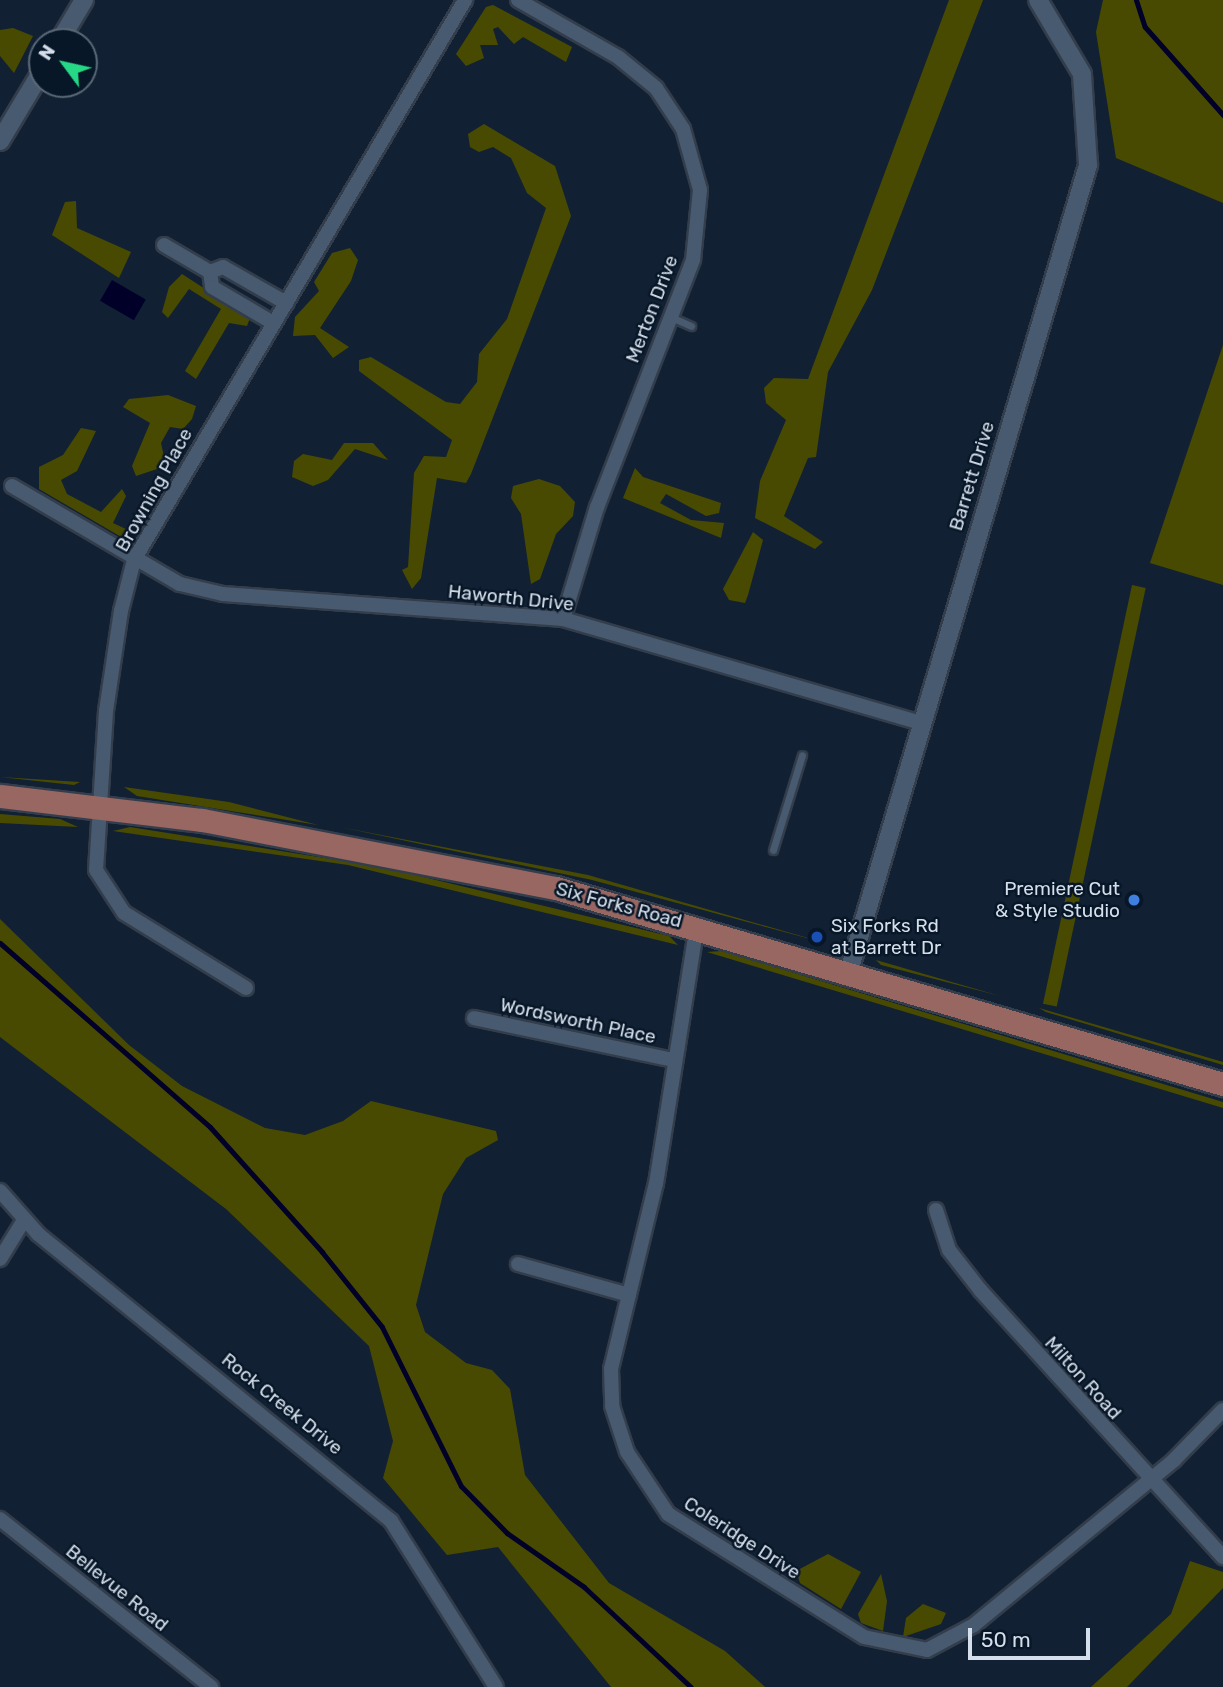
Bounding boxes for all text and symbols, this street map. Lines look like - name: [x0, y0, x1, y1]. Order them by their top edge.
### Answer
- north arrow: [28, 28, 98, 98]
- text: N: [33, 40, 60, 64]
- street label: Merton Drive: [621, 252, 683, 366]
- street label: Barrett Drive: [945, 419, 999, 533]
- street label: Browning Place: [111, 424, 197, 556]
- street label: Haworth Drive: [447, 580, 575, 616]
- street label: Six Forks Road: [554, 877, 684, 933]
- place label: Premiere Cut & Style Studio: [995, 878, 1120, 922]
- marker: Premiere Cut & Style Studio: [1126, 892, 1142, 908]
- place label: Six Forks Rd at Barrett Dr: [831, 915, 941, 959]
- marker: Six Forks Rd at Barrett Dr: [809, 929, 825, 945]
- street label: Wordsworth Place: [498, 993, 658, 1049]
- street label: Milton Road: [1040, 1332, 1126, 1424]
- street label: Rock Creek Drive: [217, 1348, 347, 1460]
- street label: Coleridge Drive: [679, 1492, 805, 1584]
- street label: Bellevue Road: [61, 1540, 173, 1636]
- scale bar: [971, 1614, 1094, 1658]
- text: 50 m: [981, 1627, 1031, 1652]

